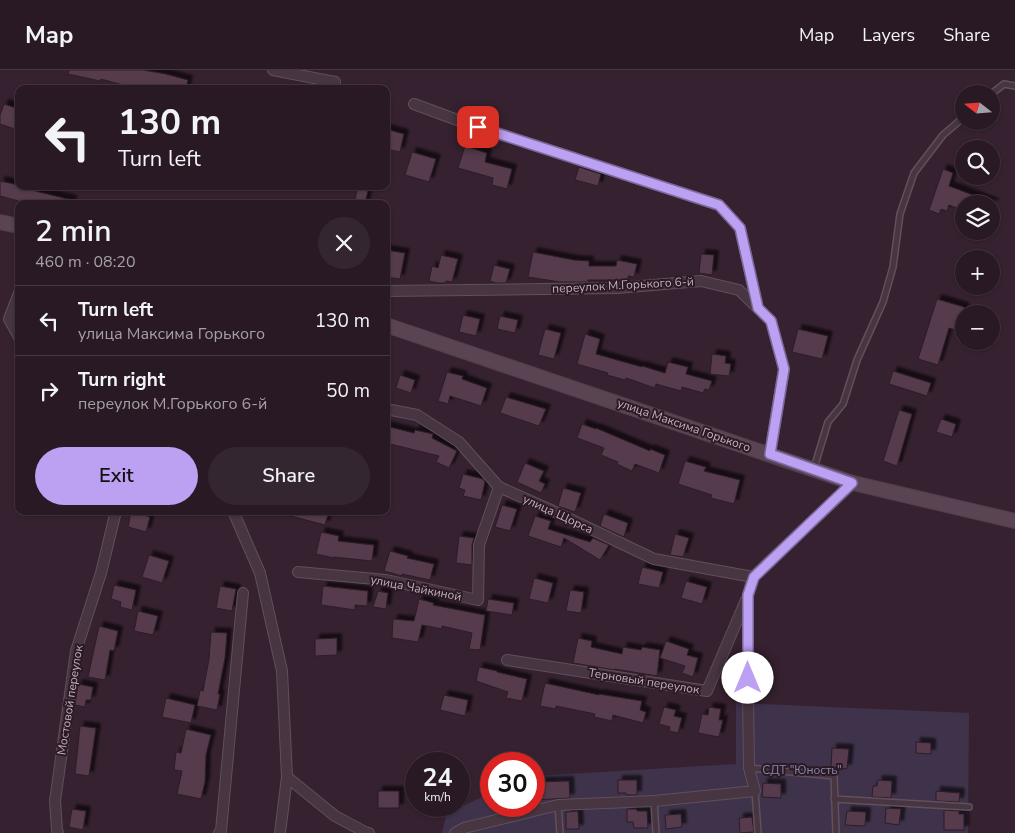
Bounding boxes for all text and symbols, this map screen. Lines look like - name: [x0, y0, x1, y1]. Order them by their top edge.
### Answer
- text: Map: [25, 19, 73, 51]
- text: Map: [799, 23, 834, 47]
- text: Layers: [862, 23, 915, 47]
- text: Share: [943, 23, 990, 47]
- north arrow: [955, 85, 1000, 130]
- map controls: [955, 85, 1000, 350]
- text: 130 m: [118, 99, 221, 146]
- icon: left: [35, 105, 100, 170]
- pin: [457, 106, 499, 148]
- icon: arrive: [464, 113, 492, 141]
- button: search: [955, 140, 1000, 185]
- text: Turn left: [118, 144, 201, 174]
- button: layers: [955, 195, 1000, 240]
- text: 2 min: [35, 211, 111, 252]
- button: close: [318, 217, 370, 269]
- button: +: [955, 250, 1000, 295]
- text: 460 m · 08:20: [35, 251, 136, 273]
- street label: переулок М.Горького 6-й: [552, 273, 694, 297]
- text: Turn left: [78, 297, 153, 323]
- button: −: [955, 305, 1000, 350]
- icon: left: [35, 307, 63, 335]
- text: 130 m: [315, 308, 370, 334]
- text: улица Максима Горького: [78, 323, 265, 345]
- text: Turn right: [78, 367, 165, 393]
- icon: right: [35, 377, 63, 405]
- text: 50 m: [326, 378, 370, 404]
- text: переулок М.Горького 6-й: [78, 393, 267, 415]
- street label: улица Максима Горького: [615, 395, 753, 455]
- button: Exit: [35, 447, 198, 505]
- button: Share: [208, 447, 370, 505]
- street label: улица Щорса: [520, 491, 596, 537]
- street label: улица Чайкиной: [369, 571, 463, 605]
- street label: Мостовой переулок: [53, 643, 87, 756]
- position arrow: [721, 651, 773, 703]
- street label: Терновый переулок: [587, 664, 701, 698]
- speed limit sign: 30: [480, 752, 545, 817]
- text: 24: [422, 761, 453, 795]
- park label: СДТ "Юность": [762, 762, 842, 778]
- text: km/h: [424, 789, 451, 805]

